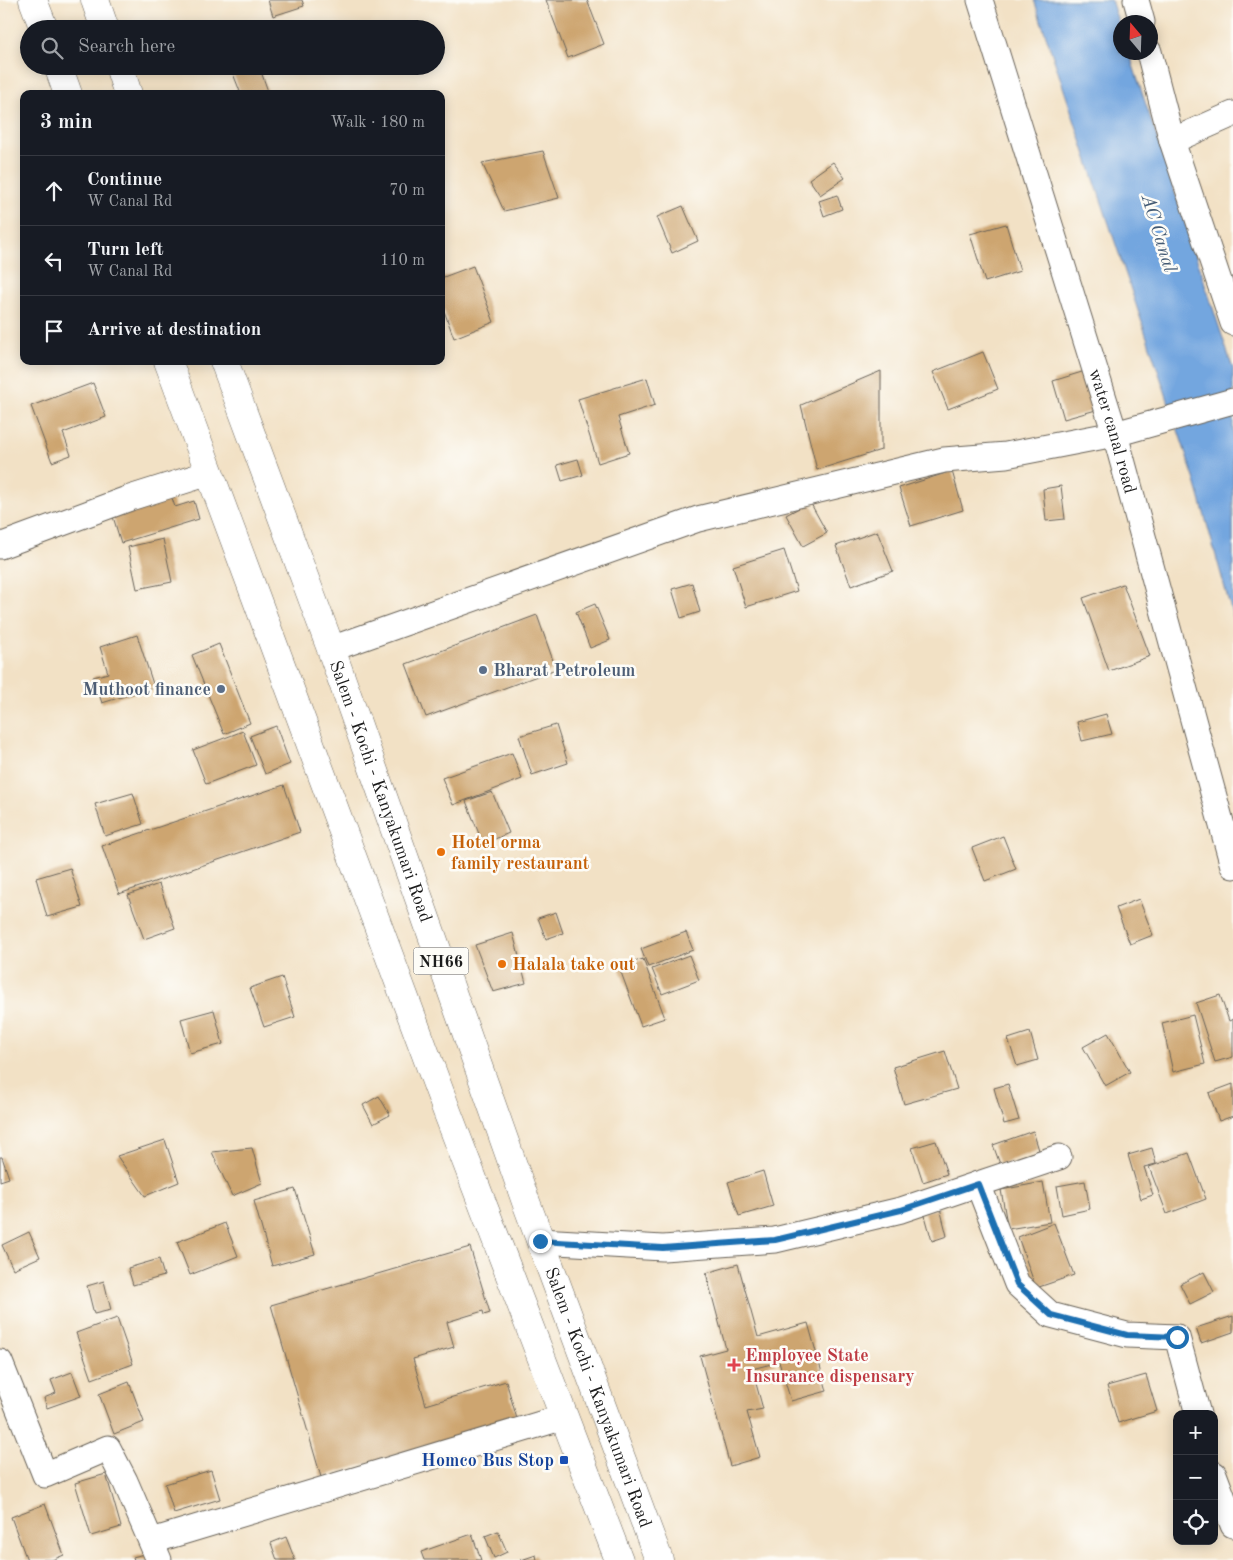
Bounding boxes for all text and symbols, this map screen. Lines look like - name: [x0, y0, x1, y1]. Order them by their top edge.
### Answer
- north arrow: [1113, 15, 1158, 60]
- search box: [20, 20, 445, 75]
- icon: search: [38, 34, 66, 62]
- text: Search here: [78, 38, 175, 57]
- text: 3 min: [40, 112, 93, 133]
- text: Walk · 180 m: [330, 115, 425, 131]
- text: Continue: [87, 171, 162, 190]
- icon: ahead: [40, 177, 68, 205]
- text: 70 m: [389, 183, 425, 199]
- water label: AC Canal: [1136, 192, 1179, 275]
- text: W Canal Rd: [87, 194, 172, 210]
- text: Turn left: [87, 241, 164, 260]
- icon: left: [40, 247, 68, 275]
- text: 110 m: [380, 253, 425, 269]
- text: W Canal Rd: [87, 264, 172, 280]
- icon: arrive: [40, 317, 68, 345]
- text: Arrive at destination: [87, 321, 261, 340]
- street label: water canal road: [1085, 367, 1139, 496]
- street label: Salem - Kochi - Kanyakumari Road: [326, 658, 435, 925]
- place label: Bharat Petroleum: [493, 662, 636, 680]
- marker: Bharat Petroleum: [477, 664, 489, 676]
- place label: Muthoot finance: [83, 681, 211, 699]
- marker: Muthoot finance: [215, 683, 227, 695]
- place label: Hotel orma family restaurant: [451, 834, 590, 873]
- marker: Hotel orma family restaurant: [435, 846, 447, 858]
- road number: NH66: [414, 948, 468, 974]
- place label: Halala take out: [512, 956, 636, 974]
- marker: Halala take out: [496, 958, 508, 970]
- route end: [529, 1230, 552, 1253]
- street label: Salem - Kochi - Kanyakumari Road: [541, 1265, 654, 1530]
- route start: [1166, 1326, 1189, 1349]
- place label: Employee State Insurance dispensary: [745, 1347, 915, 1386]
- marker: Employee State Insurance dispensary: [727, 1358, 741, 1372]
- map controls: [1173, 1410, 1218, 1545]
- button: +: [1173, 1410, 1218, 1455]
- place label: Homco Bus Stop: [421, 1452, 554, 1470]
- marker: Homco Bus Stop: [558, 1454, 570, 1466]
- button: −: [1173, 1455, 1218, 1500]
- button: locate: [1173, 1500, 1218, 1545]

